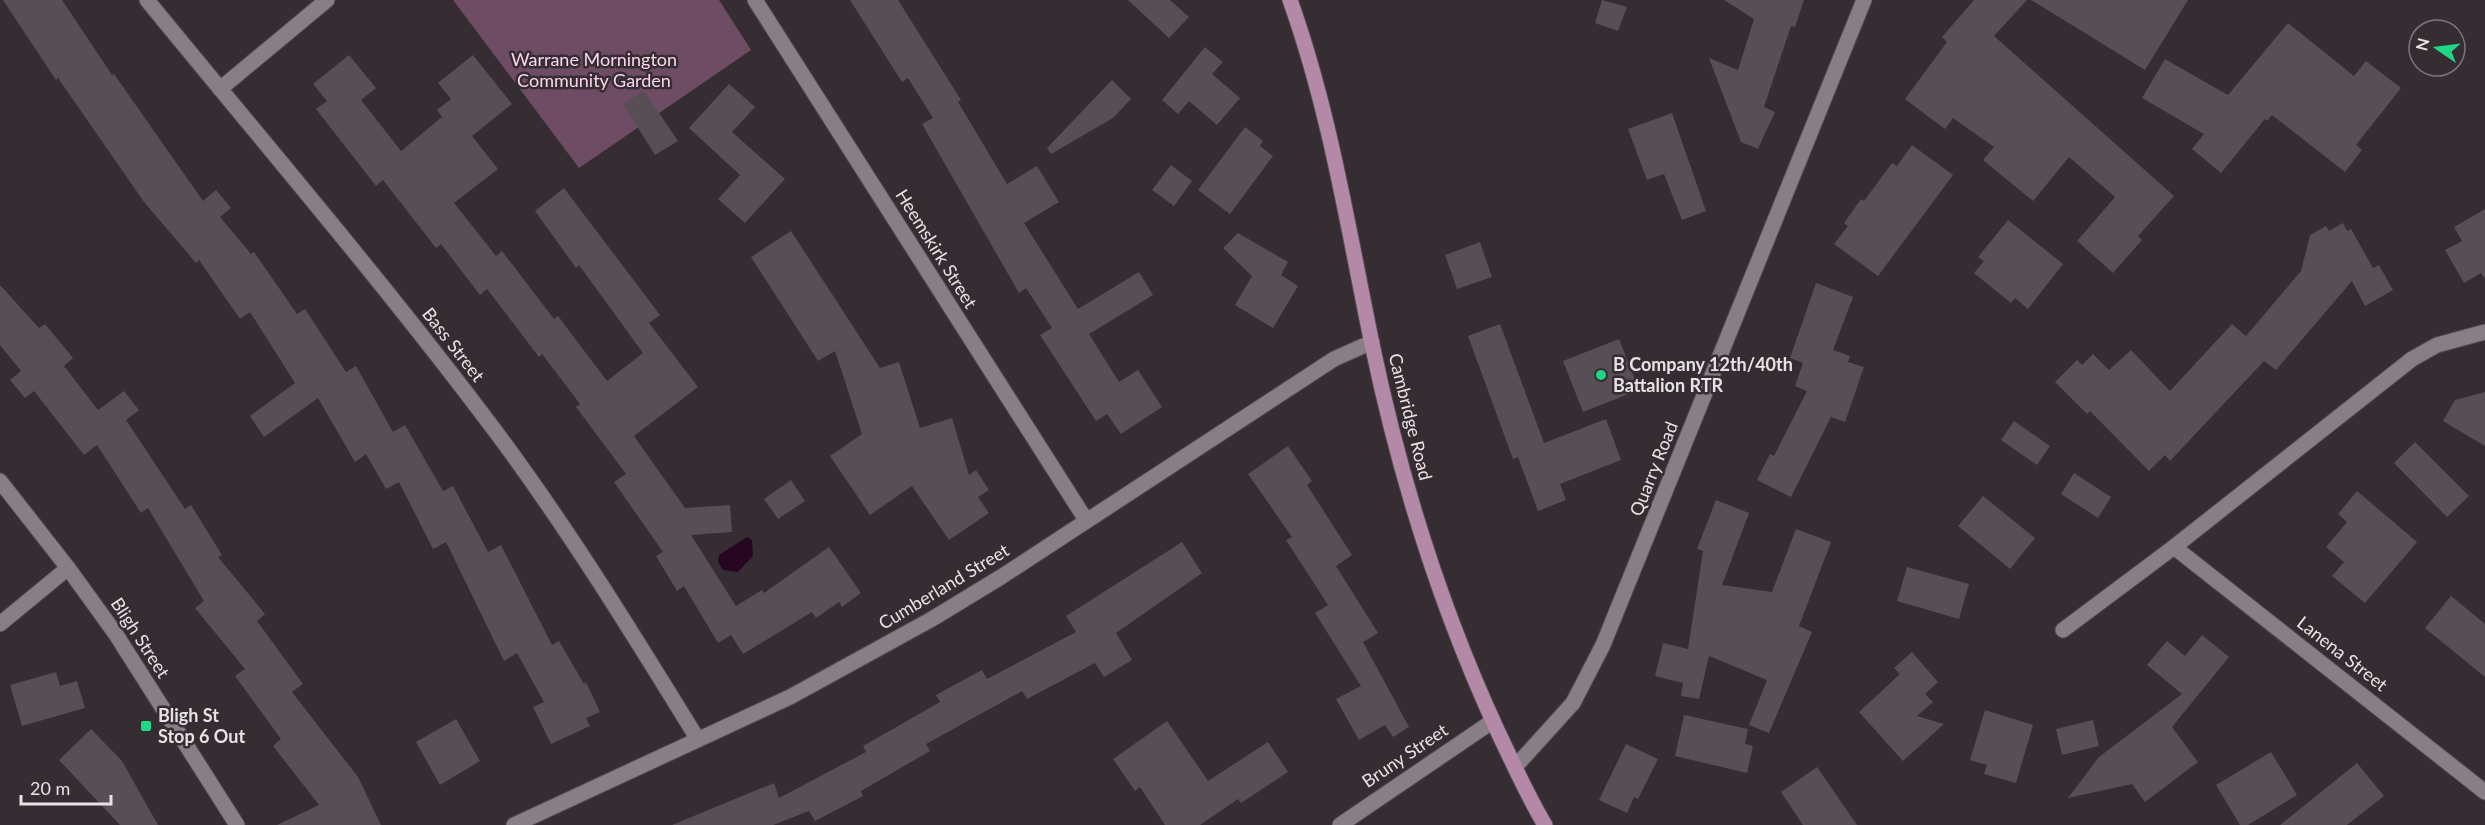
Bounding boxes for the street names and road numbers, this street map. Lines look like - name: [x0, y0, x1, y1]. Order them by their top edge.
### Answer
- street label: Heemskirk Street: [891, 185, 983, 313]
- street label: Bass Street: [418, 303, 490, 386]
- street label: Cambridge Road: [1385, 351, 1437, 483]
- street label: Quarry Road: [1624, 418, 1682, 519]
- street label: Cumberland Street: [874, 538, 1013, 634]
- street label: Bligh Street: [107, 593, 175, 682]
- street label: Lanena Street: [2293, 611, 2393, 696]
- street label: Bruny Street: [1357, 718, 1452, 792]

